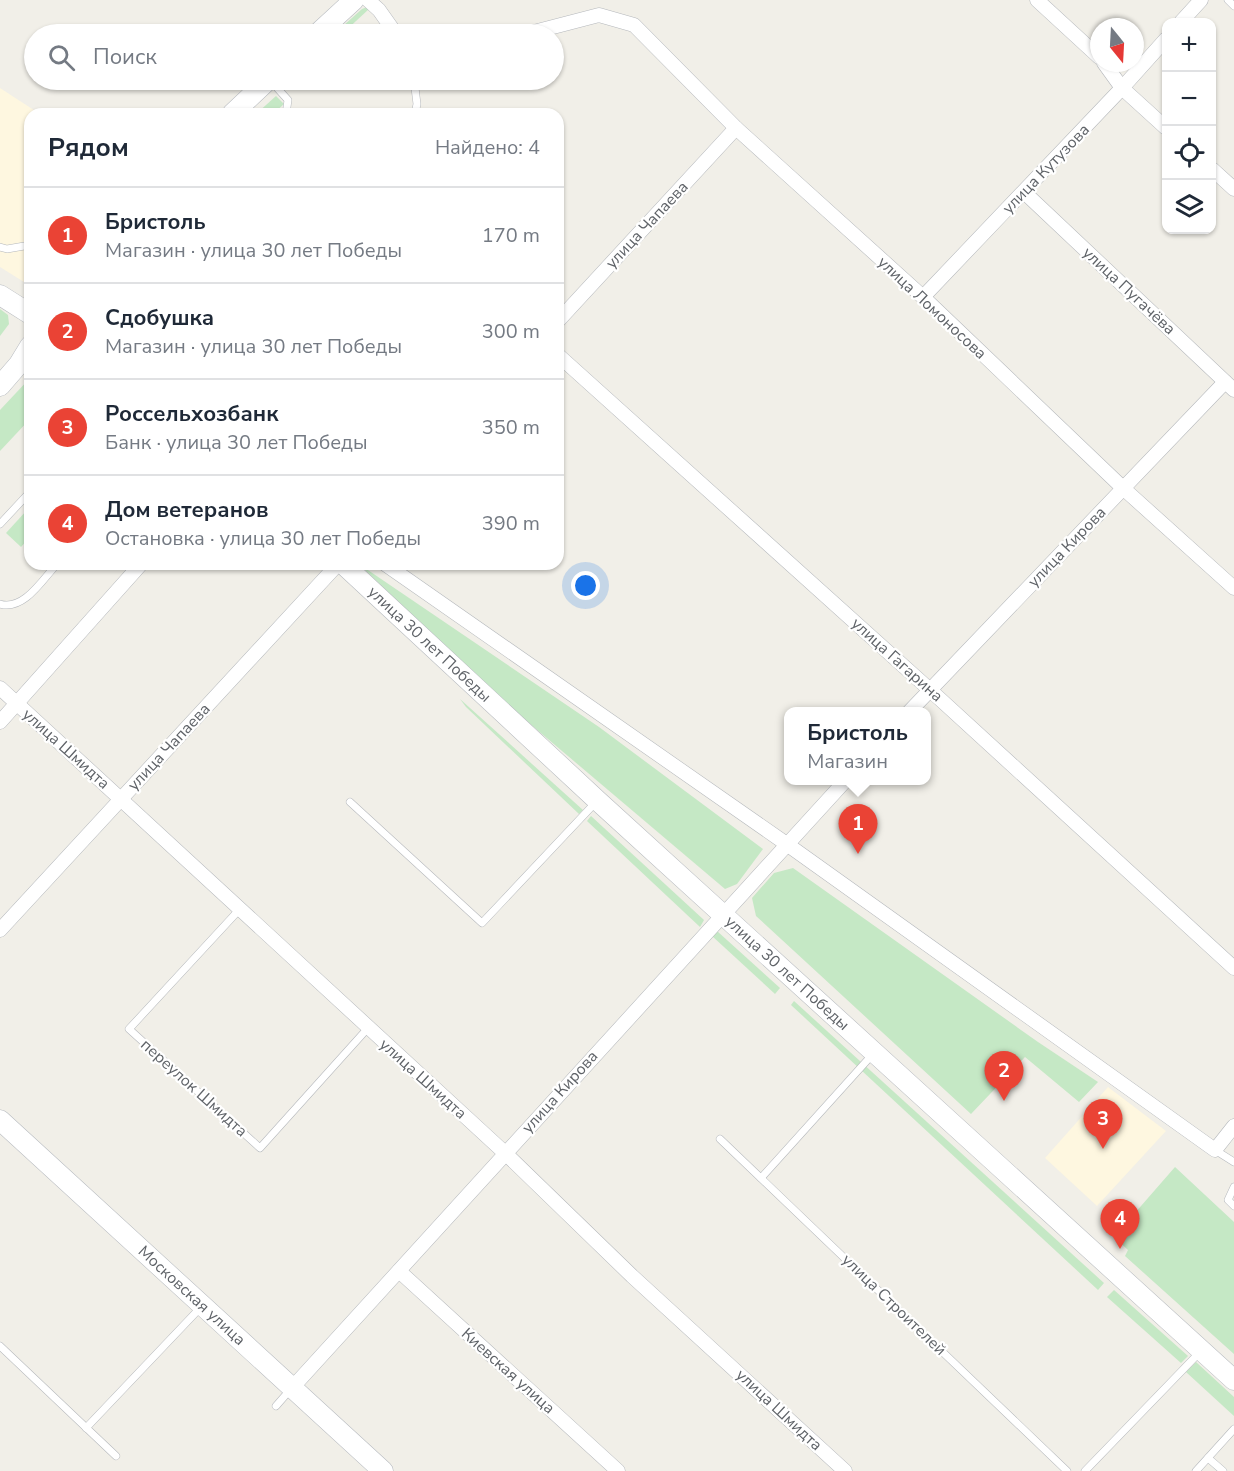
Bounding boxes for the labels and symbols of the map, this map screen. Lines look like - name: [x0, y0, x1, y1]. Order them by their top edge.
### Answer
- north arrow: [1090, 18, 1144, 72]
- street label: улица Кутузова: [997, 119, 1095, 219]
- street label: улица Чапаева: [601, 176, 693, 274]
- street label: улица Пугачёва: [1078, 242, 1180, 340]
- street label: улица Ломоносова: [873, 252, 991, 364]
- street label: улица Кирова: [1023, 502, 1111, 592]
- your location: [571, 571, 600, 600]
- street label: улица 30 лет Победы: [363, 581, 496, 707]
- street label: улица Гагарина: [846, 613, 948, 707]
- street label: улица Чапаева: [123, 698, 215, 796]
- street label: улица Шмидта: [18, 704, 114, 794]
- pin: 1: [838, 804, 878, 854]
- street label: улица 30 лет Победы: [720, 911, 854, 1036]
- street label: переулок Шмидта: [136, 1034, 252, 1142]
- street label: улица Шмидта: [375, 1034, 471, 1124]
- street label: улица Кирова: [517, 1046, 603, 1138]
- pin: 2: [984, 1052, 1024, 1101]
- pin: 3: [1084, 1100, 1122, 1149]
- pin: 4: [1100, 1200, 1140, 1249]
- street label: Московская улица: [133, 1241, 250, 1351]
- street label: улица Строителей: [837, 1249, 951, 1361]
- street label: Киевская улица: [456, 1323, 560, 1419]
- street label: улица Шмидта: [731, 1364, 827, 1456]

